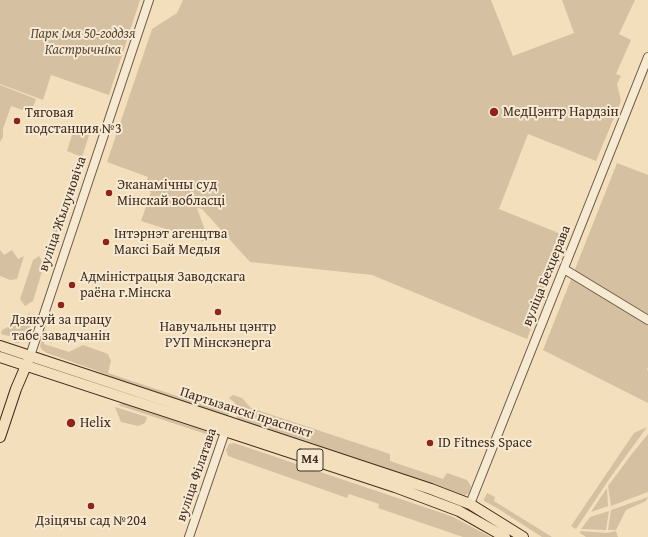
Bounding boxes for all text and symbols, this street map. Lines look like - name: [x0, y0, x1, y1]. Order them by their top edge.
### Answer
- park label: Парк імя 50-годдзя Кастрычніка: [30, 26, 136, 58]
- place label: МедЦэнтр Нардзін: [503, 104, 619, 120]
- place label: Тяговая подстанция №3: [25, 105, 122, 138]
- marker: МедЦэнтр Нардзін: [488, 106, 500, 118]
- marker: Тяговая подстанция №3: [12, 116, 22, 126]
- street label: вуліца Жылуновіча: [35, 154, 91, 274]
- place label: Эканамічны суд Мінскай вобласці: [117, 177, 225, 210]
- marker: Эканамічны суд Мінскай вобласці: [104, 188, 114, 198]
- street label: вуліца Бехцерава: [519, 223, 575, 329]
- place label: Інтэрнэт агенцтва Максі Бай Медыя: [114, 226, 227, 258]
- marker: Інтэрнэт агенцтва Максі Бай Медыя: [101, 237, 111, 247]
- place label: Адміністрацыя Заводскага раёна г.Мінска: [80, 269, 245, 302]
- marker: Адміністрацыя Заводскага раёна г.Мінска: [67, 280, 77, 290]
- marker: Дзякуй за працу табе завадчанін: [56, 300, 66, 310]
- marker: Навучальны цэнтр РУП Мінскэнерга: [213, 307, 223, 317]
- place label: Дзякуй за працу табе завадчанін: [10, 312, 112, 344]
- place label: Навучальны цэнтр РУП Мінскэнерга: [160, 319, 276, 352]
- street label: Партызанскі праспект: [178, 384, 314, 442]
- place label: Helix: [80, 415, 111, 431]
- marker: Helix: [65, 417, 77, 429]
- street label: вуліца Філатава: [173, 426, 221, 524]
- place label: ID Fitness Space: [438, 435, 532, 451]
- marker: ID Fitness Space: [425, 438, 435, 448]
- road number: М4: [297, 449, 323, 471]
- marker: Дзіцячы сад №204: [86, 501, 96, 511]
- place label: Дзіцячы сад №204: [35, 513, 147, 529]

